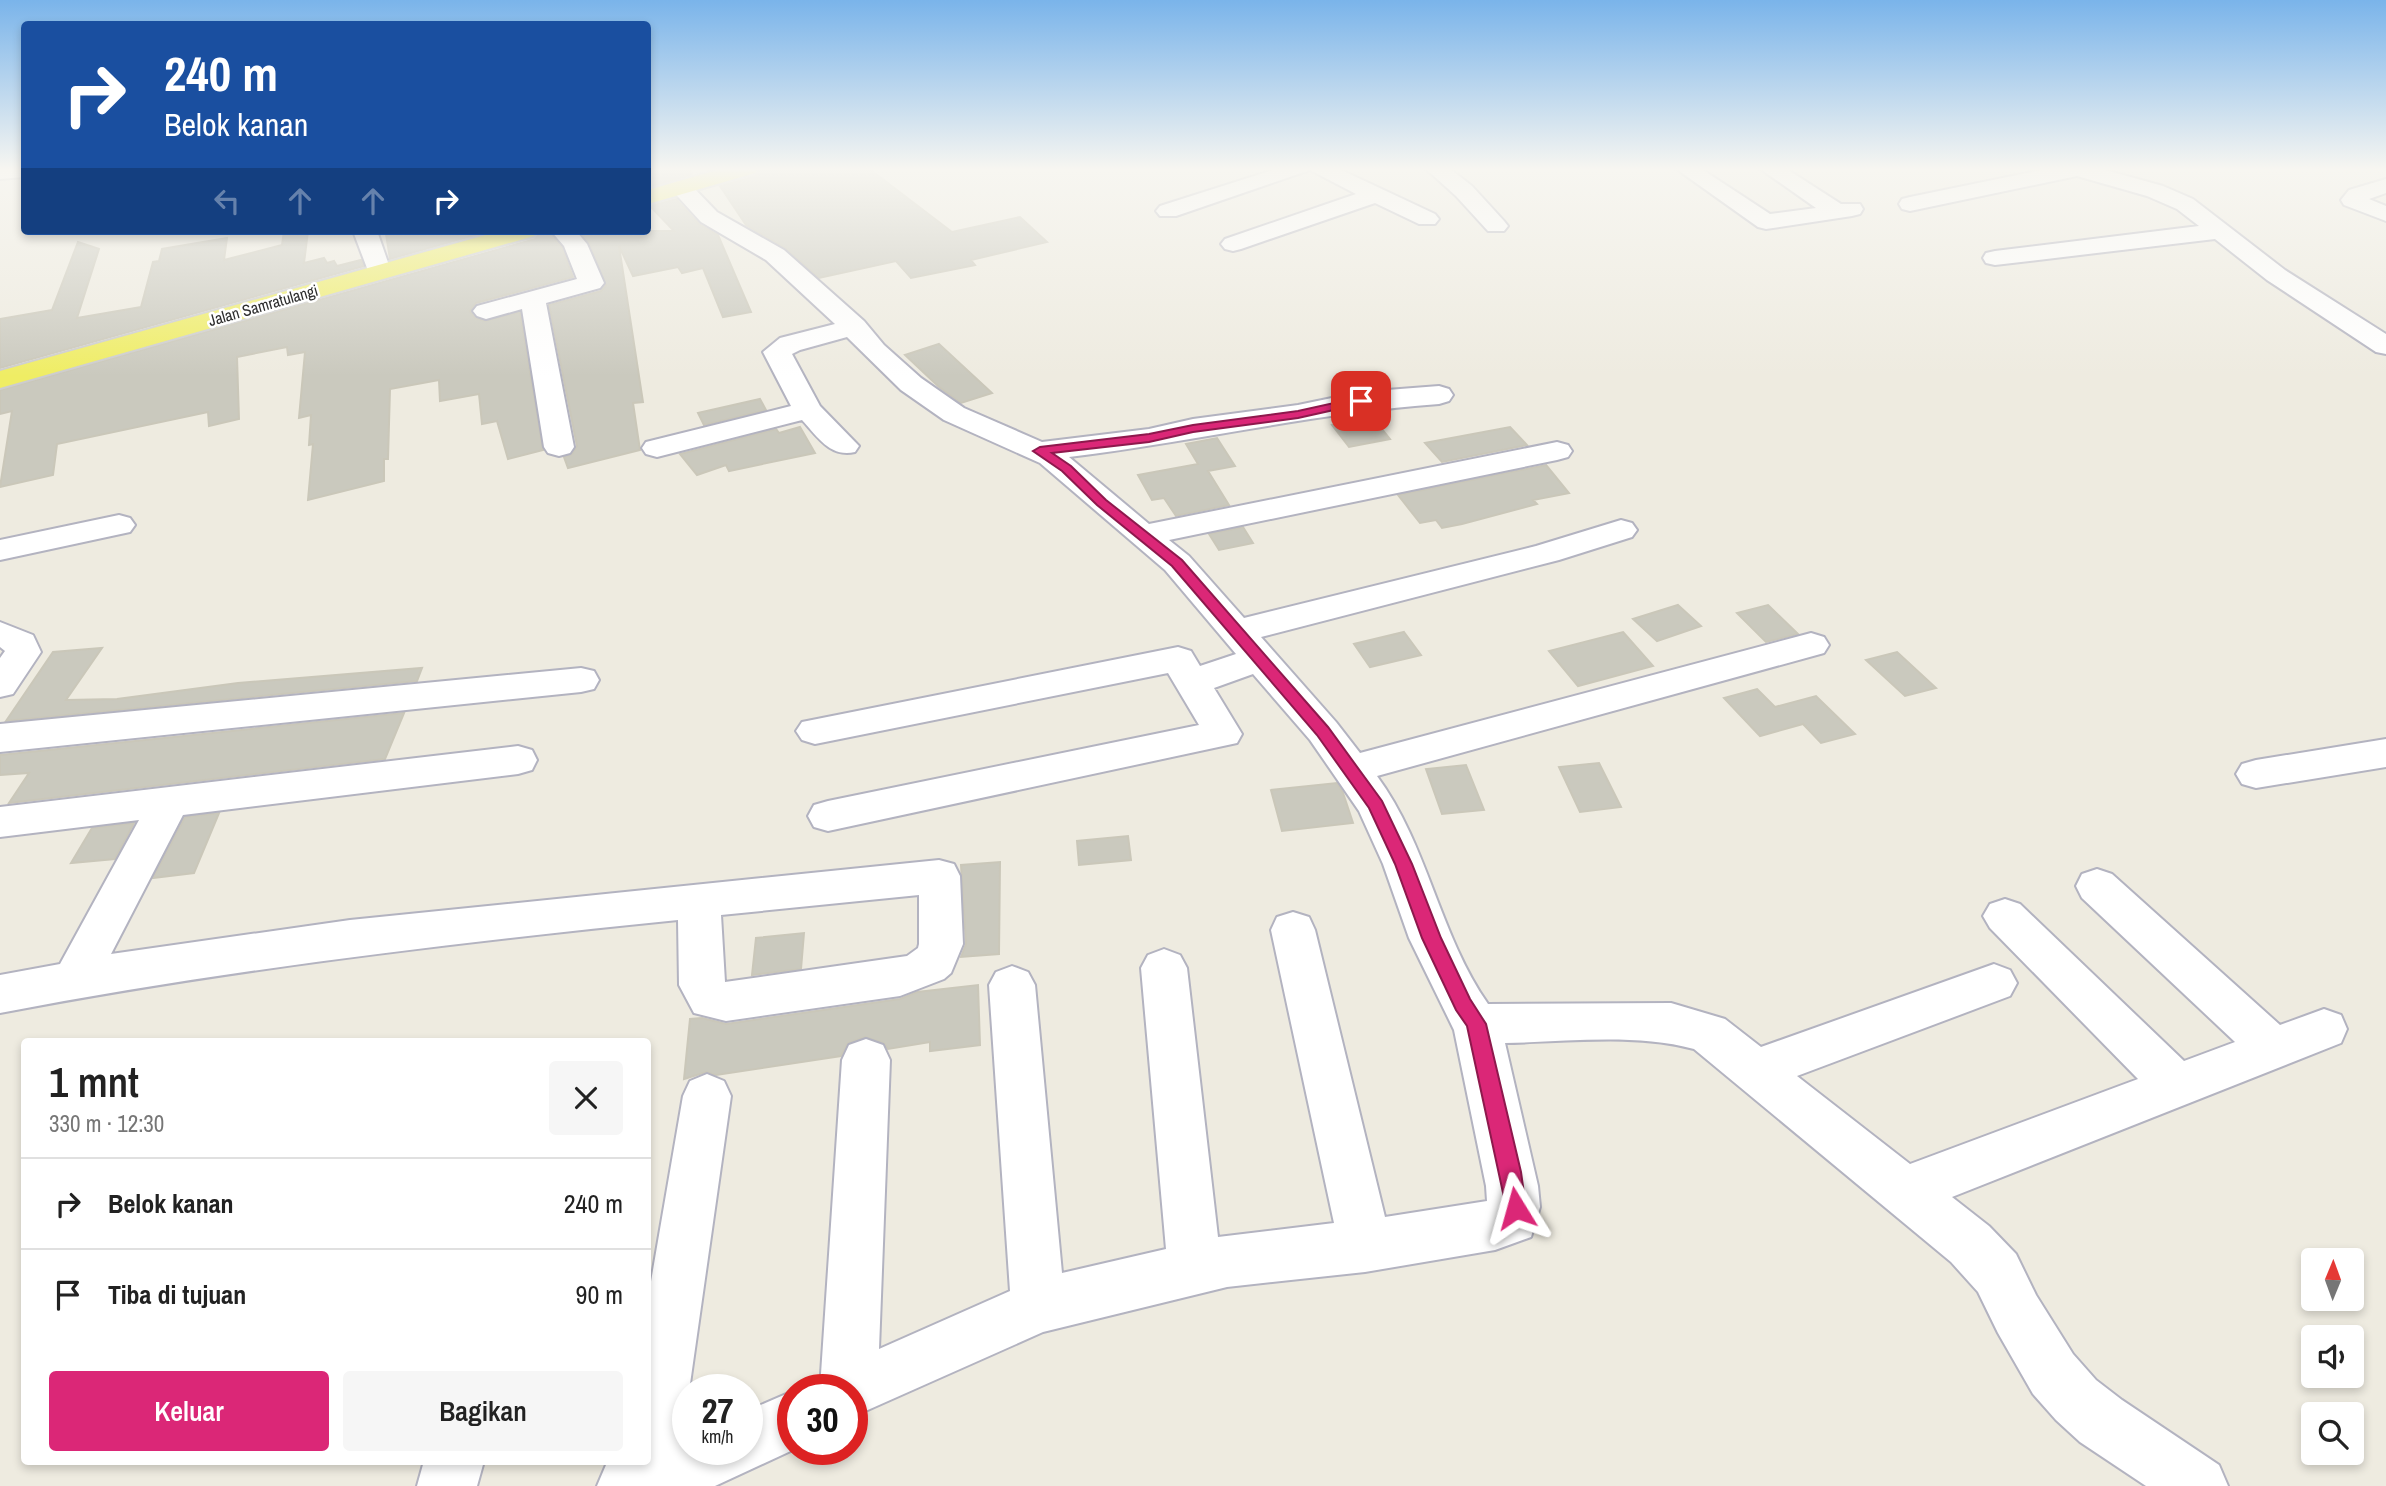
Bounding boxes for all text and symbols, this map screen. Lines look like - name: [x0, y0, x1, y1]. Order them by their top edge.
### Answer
- text: 240 m: [164, 40, 278, 106]
- icon: right: [49, 49, 140, 140]
- text: Belok kanan: [164, 103, 308, 146]
- icon: left: [208, 182, 246, 220]
- icon: ahead: [281, 182, 319, 220]
- icon: ahead: [354, 182, 392, 220]
- icon: right: [427, 182, 465, 220]
- street label: Jalan Samratulangi: [206, 279, 320, 331]
- pin: [1331, 371, 1391, 431]
- icon: arrive: [1342, 382, 1380, 420]
- text: 1 mnt: [49, 1054, 139, 1110]
- button: close: [549, 1061, 623, 1135]
- text: 330 m · 12:30: [49, 1108, 164, 1139]
- position arrow: [1479, 1171, 1553, 1245]
- icon: right: [49, 1185, 87, 1223]
- text: Belok kanan: [108, 1186, 234, 1221]
- text: 240 m: [564, 1186, 623, 1221]
- north arrow: [2301, 1248, 2364, 1311]
- map controls: [2301, 1248, 2364, 1465]
- icon: arrive: [49, 1276, 87, 1314]
- text: Tiba di tujuan: [108, 1277, 246, 1312]
- text: 90 m: [576, 1277, 623, 1312]
- button: sound: [2301, 1325, 2364, 1388]
- button: Keluar: [49, 1371, 329, 1451]
- button: Bagikan: [343, 1371, 623, 1451]
- speed limit sign: 30: [777, 1374, 868, 1465]
- text: 27: [702, 1387, 733, 1434]
- button: search: [2301, 1402, 2364, 1465]
- text: km/h: [702, 1424, 734, 1449]

